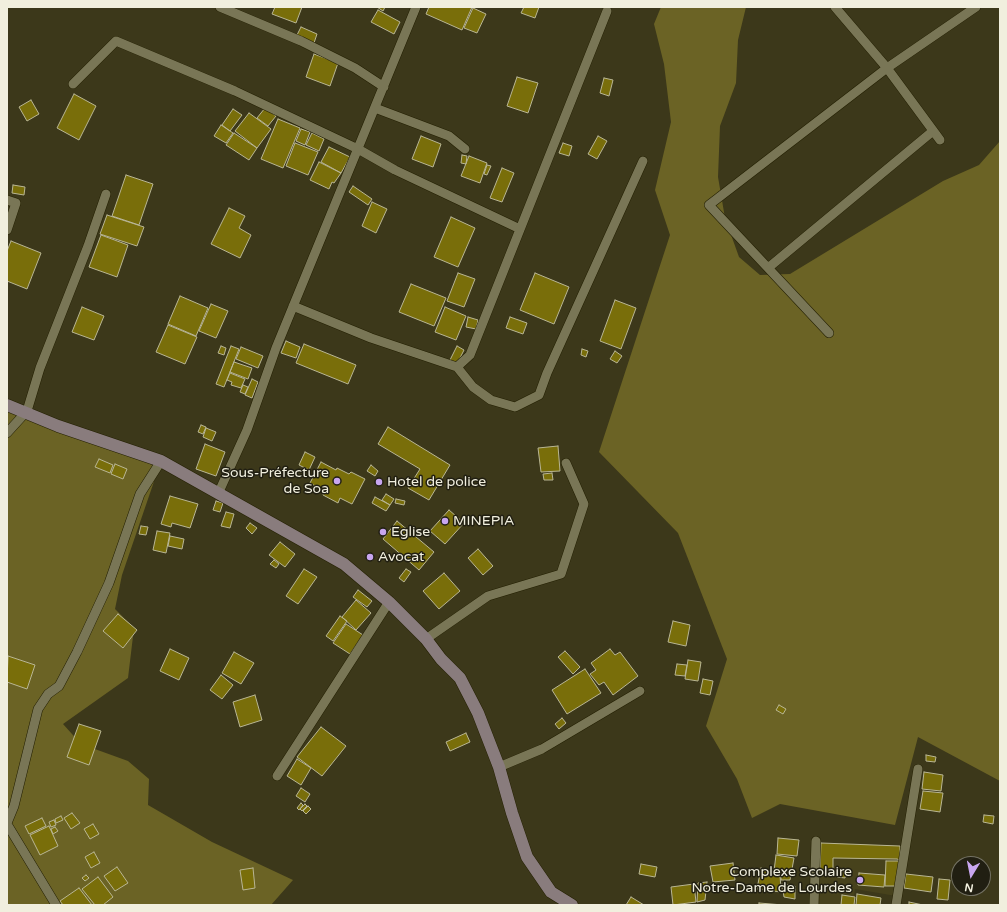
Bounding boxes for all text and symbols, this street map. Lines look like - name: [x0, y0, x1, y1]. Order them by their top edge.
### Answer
- place label: Sous-Préfecture de Soa: [221, 465, 329, 498]
- place label: Hotel de police: [387, 474, 486, 490]
- marker: Sous-Préfecture de Soa: [332, 476, 342, 486]
- marker: Hotel de police: [374, 477, 384, 487]
- place label: MINEPIA: [453, 513, 515, 529]
- marker: MINEPIA: [440, 516, 450, 526]
- place label: Eglise: [391, 524, 430, 540]
- marker: Eglise: [378, 527, 388, 537]
- place label: Avocat: [378, 549, 424, 565]
- marker: Avocat: [365, 552, 375, 562]
- north arrow: [951, 856, 991, 896]
- place label: Complexe Scolaire Notre-Dame de Lourdes: [692, 864, 852, 896]
- marker: Complexe Scolaire Notre-Dame de Lourdes: [855, 875, 865, 885]
- text: N: [964, 880, 974, 894]

